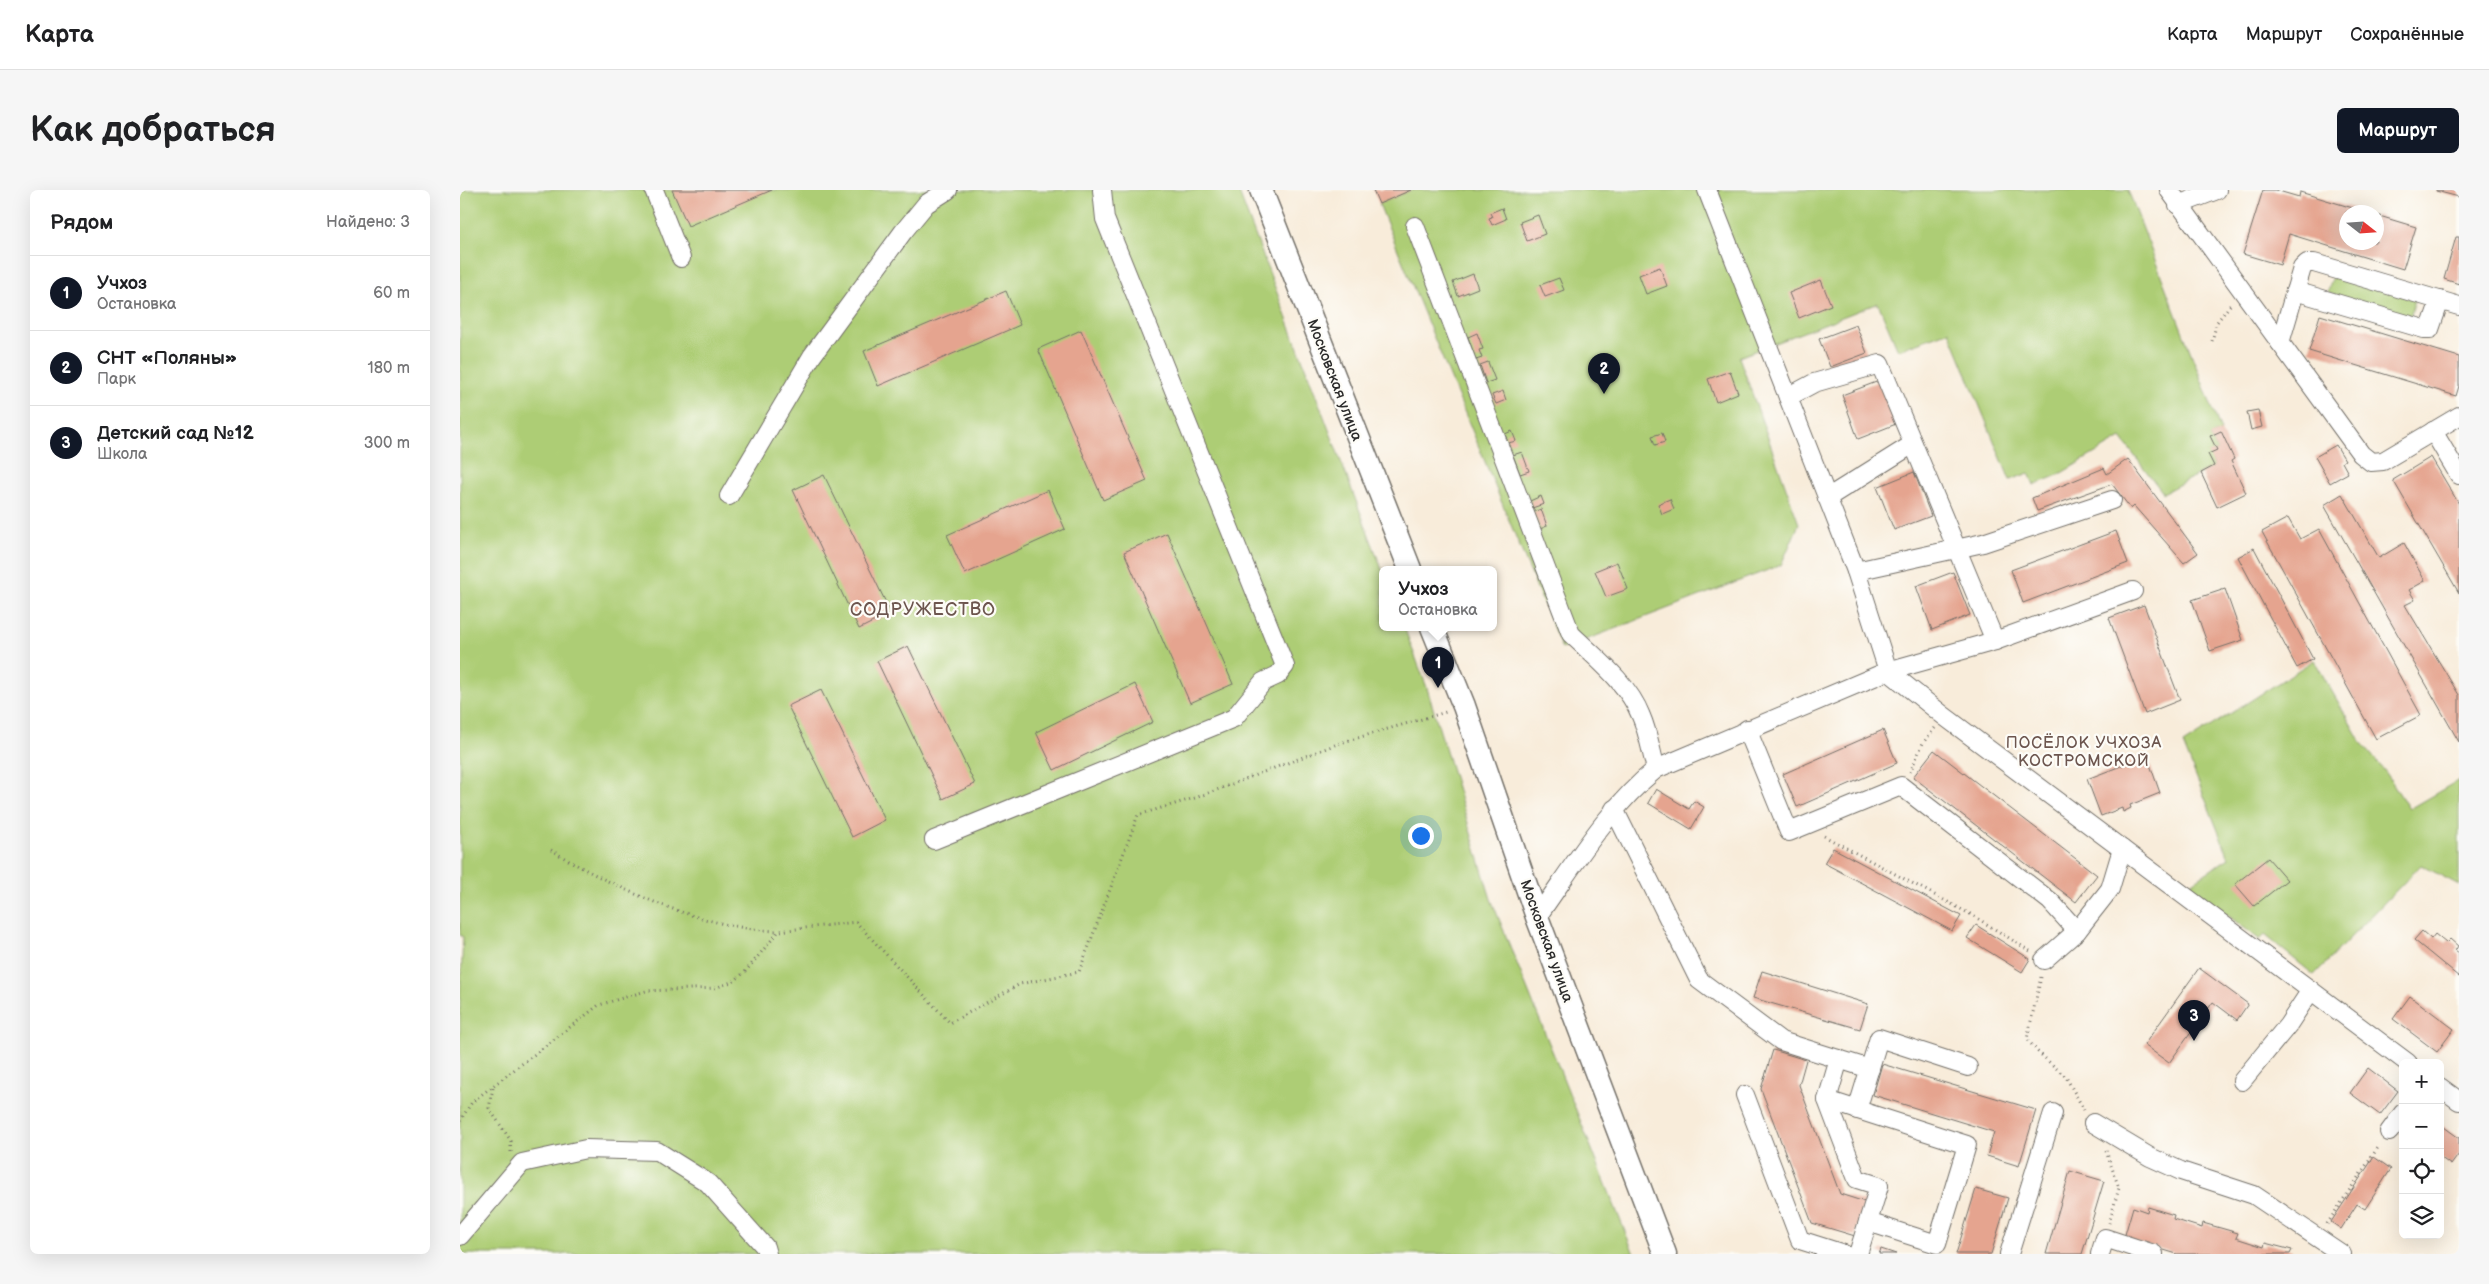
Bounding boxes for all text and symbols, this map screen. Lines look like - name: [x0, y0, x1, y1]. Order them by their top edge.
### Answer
- text: Карта: [25, 20, 94, 49]
- text: Карта: [2167, 24, 2218, 45]
- text: Маршрут: [2246, 24, 2322, 45]
- text: Сохранённые: [2350, 24, 2464, 45]
- button: Маршрут: [2337, 108, 2459, 153]
- text: Как добраться: [30, 109, 276, 152]
- north arrow: [2339, 205, 2384, 250]
- text: Рядом: [50, 210, 113, 235]
- text: Найдено: 3: [326, 213, 410, 232]
- text: Учхоз: [97, 272, 147, 295]
- text: 1: [63, 284, 69, 303]
- text: 60 m: [373, 284, 410, 303]
- text: Остановка: [97, 295, 176, 314]
- street label: Московская улица: [1303, 317, 1367, 444]
- text: СНТ «Поляны»: [97, 347, 237, 370]
- pin: 2: [1588, 353, 1620, 394]
- text: 2: [61, 359, 71, 378]
- text: 180 m: [368, 359, 410, 378]
- text: Парк: [97, 370, 136, 389]
- text: Детский сад №12: [97, 422, 254, 445]
- text: 3: [61, 434, 71, 453]
- text: 300 m: [364, 434, 410, 453]
- text: Школа: [97, 445, 147, 464]
- popup: [1379, 566, 1497, 631]
- text: Учхоз: [1398, 578, 1448, 601]
- district label: СОДРУЖЕСТВО: [850, 599, 996, 620]
- text: Остановка: [1398, 601, 1478, 620]
- pin: 1: [1422, 647, 1454, 688]
- district label: ПОСЁЛОК УЧХОЗА КОСТРОМСКОЙ: [2006, 733, 2162, 771]
- your location: [1408, 823, 1434, 849]
- street label: Московская улица: [1516, 877, 1578, 1005]
- pin: 3: [2178, 1000, 2210, 1041]
- map controls: [2399, 1059, 2444, 1239]
- button: +: [2399, 1059, 2444, 1104]
- button: −: [2399, 1104, 2444, 1149]
- button: locate: [2399, 1149, 2444, 1194]
- button: layers: [2399, 1194, 2444, 1239]

